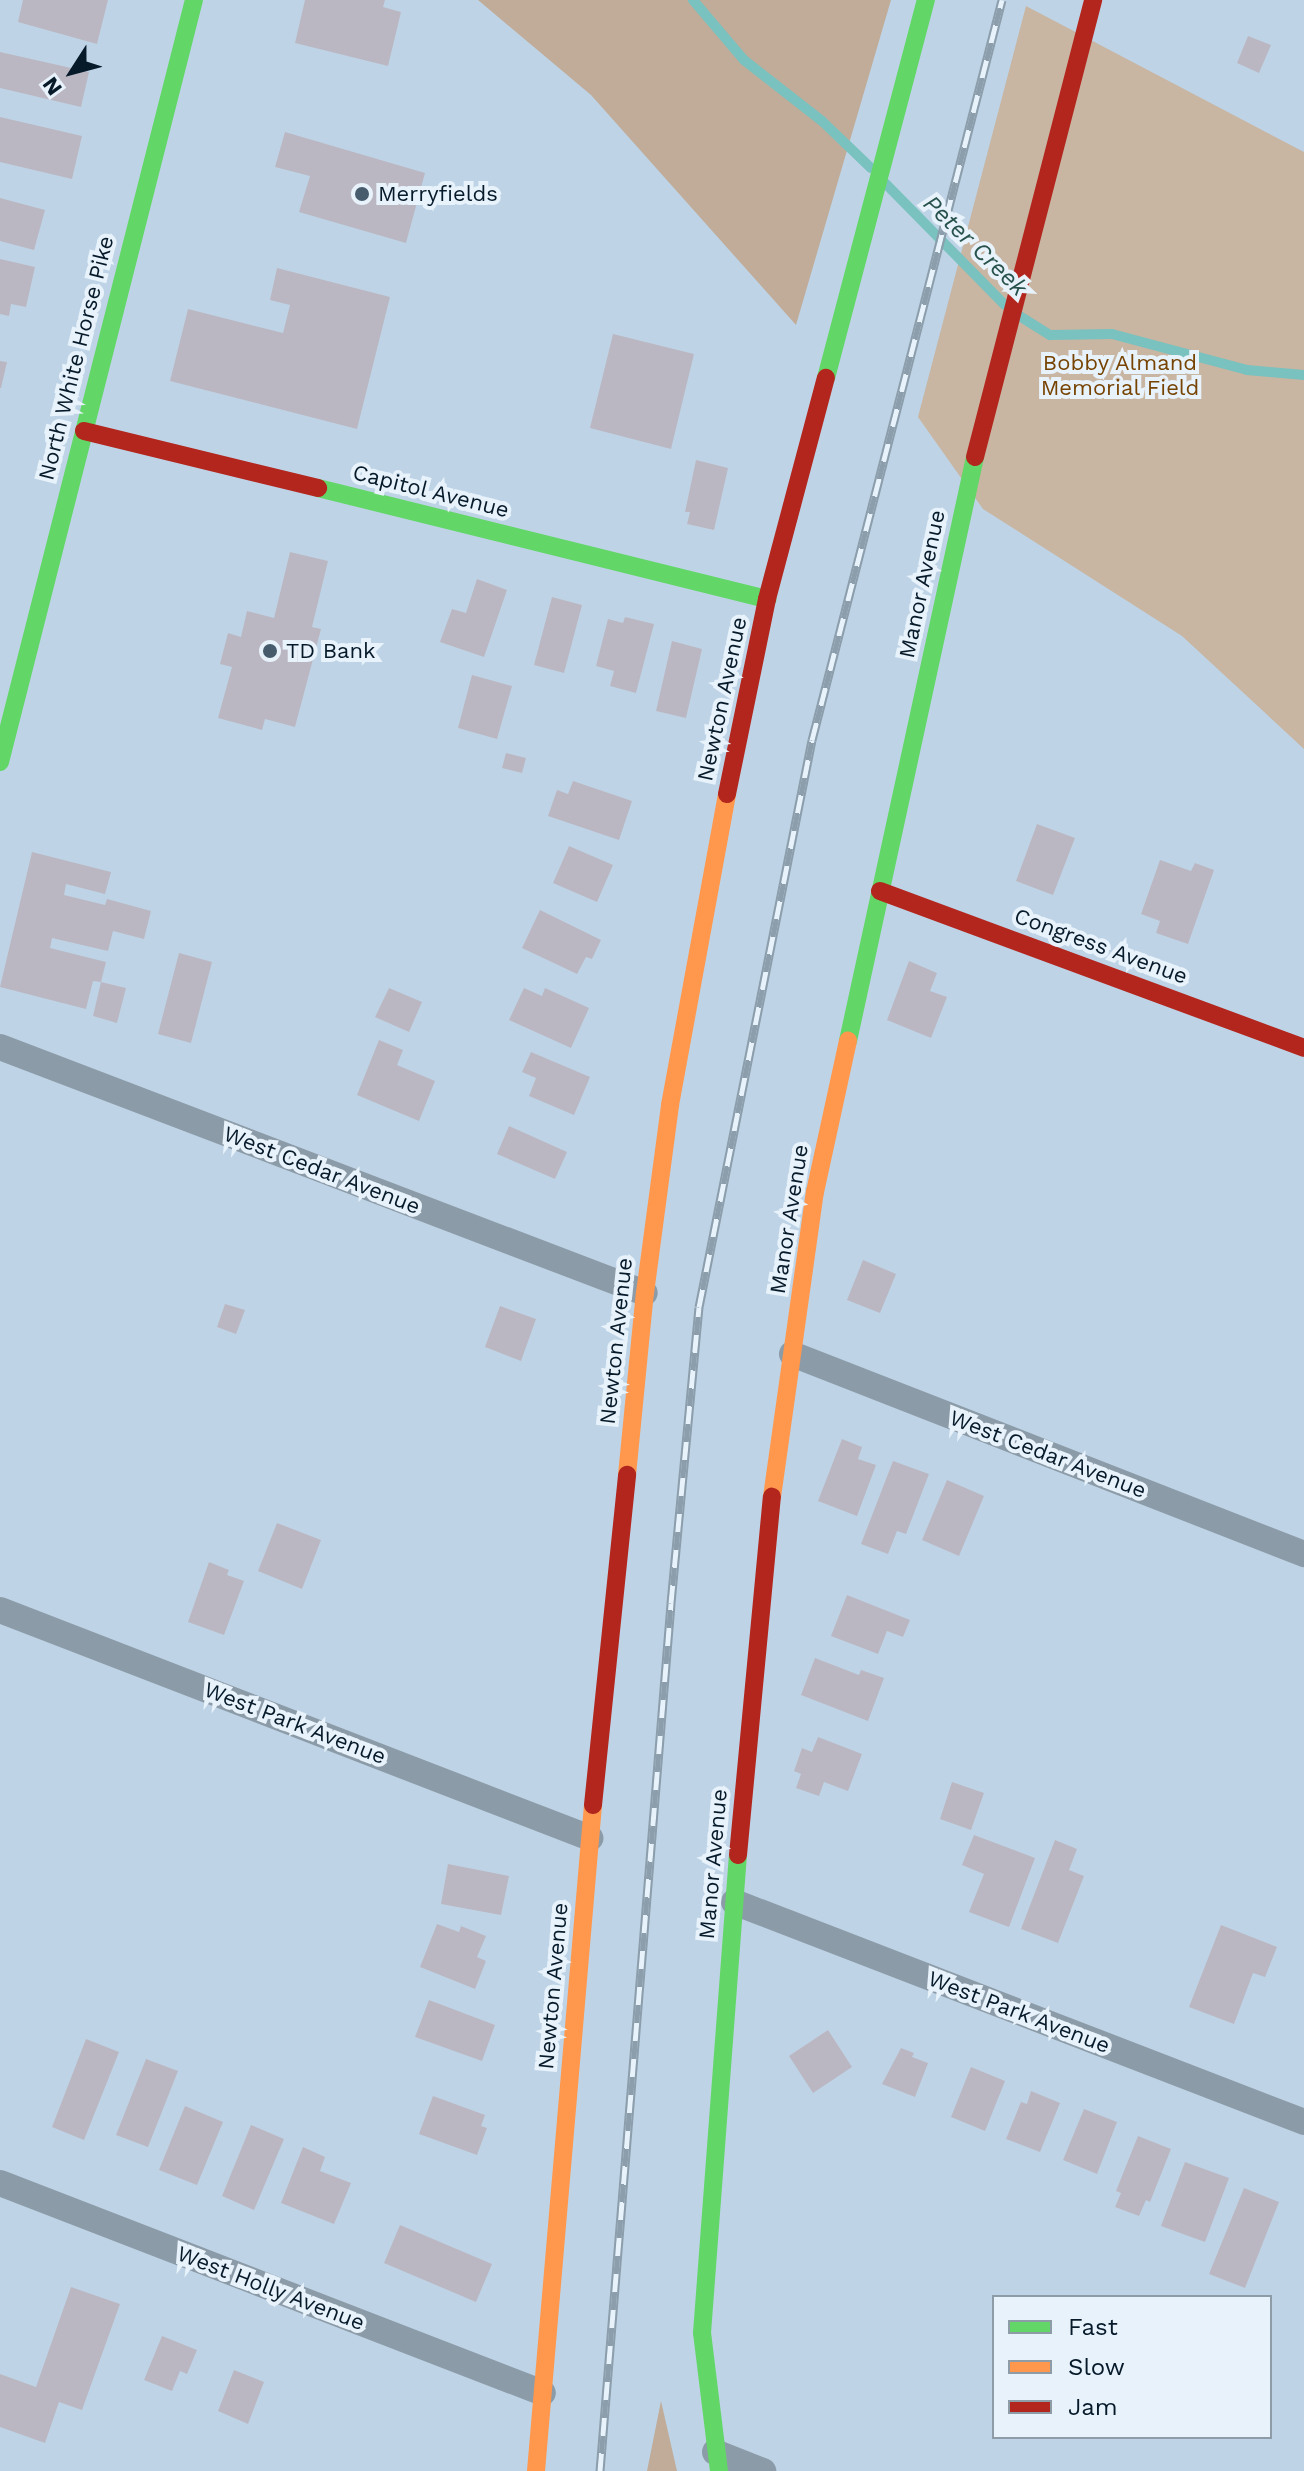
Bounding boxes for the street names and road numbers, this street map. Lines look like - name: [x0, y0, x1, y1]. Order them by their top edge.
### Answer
- street label: North White Horse Pike: [33, 233, 119, 483]
- street label: Capitol Avenue: [349, 459, 513, 523]
- street label: Manor Avenue: [893, 507, 951, 661]
- street label: Newton Avenue: [692, 614, 752, 784]
- street label: Congress Avenue: [1010, 902, 1192, 990]
- street label: West Cedar Avenue: [219, 1120, 425, 1220]
- street label: Manor Avenue: [764, 1142, 814, 1296]
- street label: Newton Avenue: [594, 1256, 638, 1426]
- street label: West Cedar Avenue: [945, 1404, 1151, 1504]
- street label: West Park Avenue: [200, 1676, 390, 1770]
- street label: Manor Avenue: [693, 1787, 733, 1941]
- street label: Newton Avenue: [533, 1901, 573, 2071]
- street label: West Park Avenue: [924, 1965, 1114, 2059]
- street label: West Holly Avenue: [173, 2240, 369, 2336]

